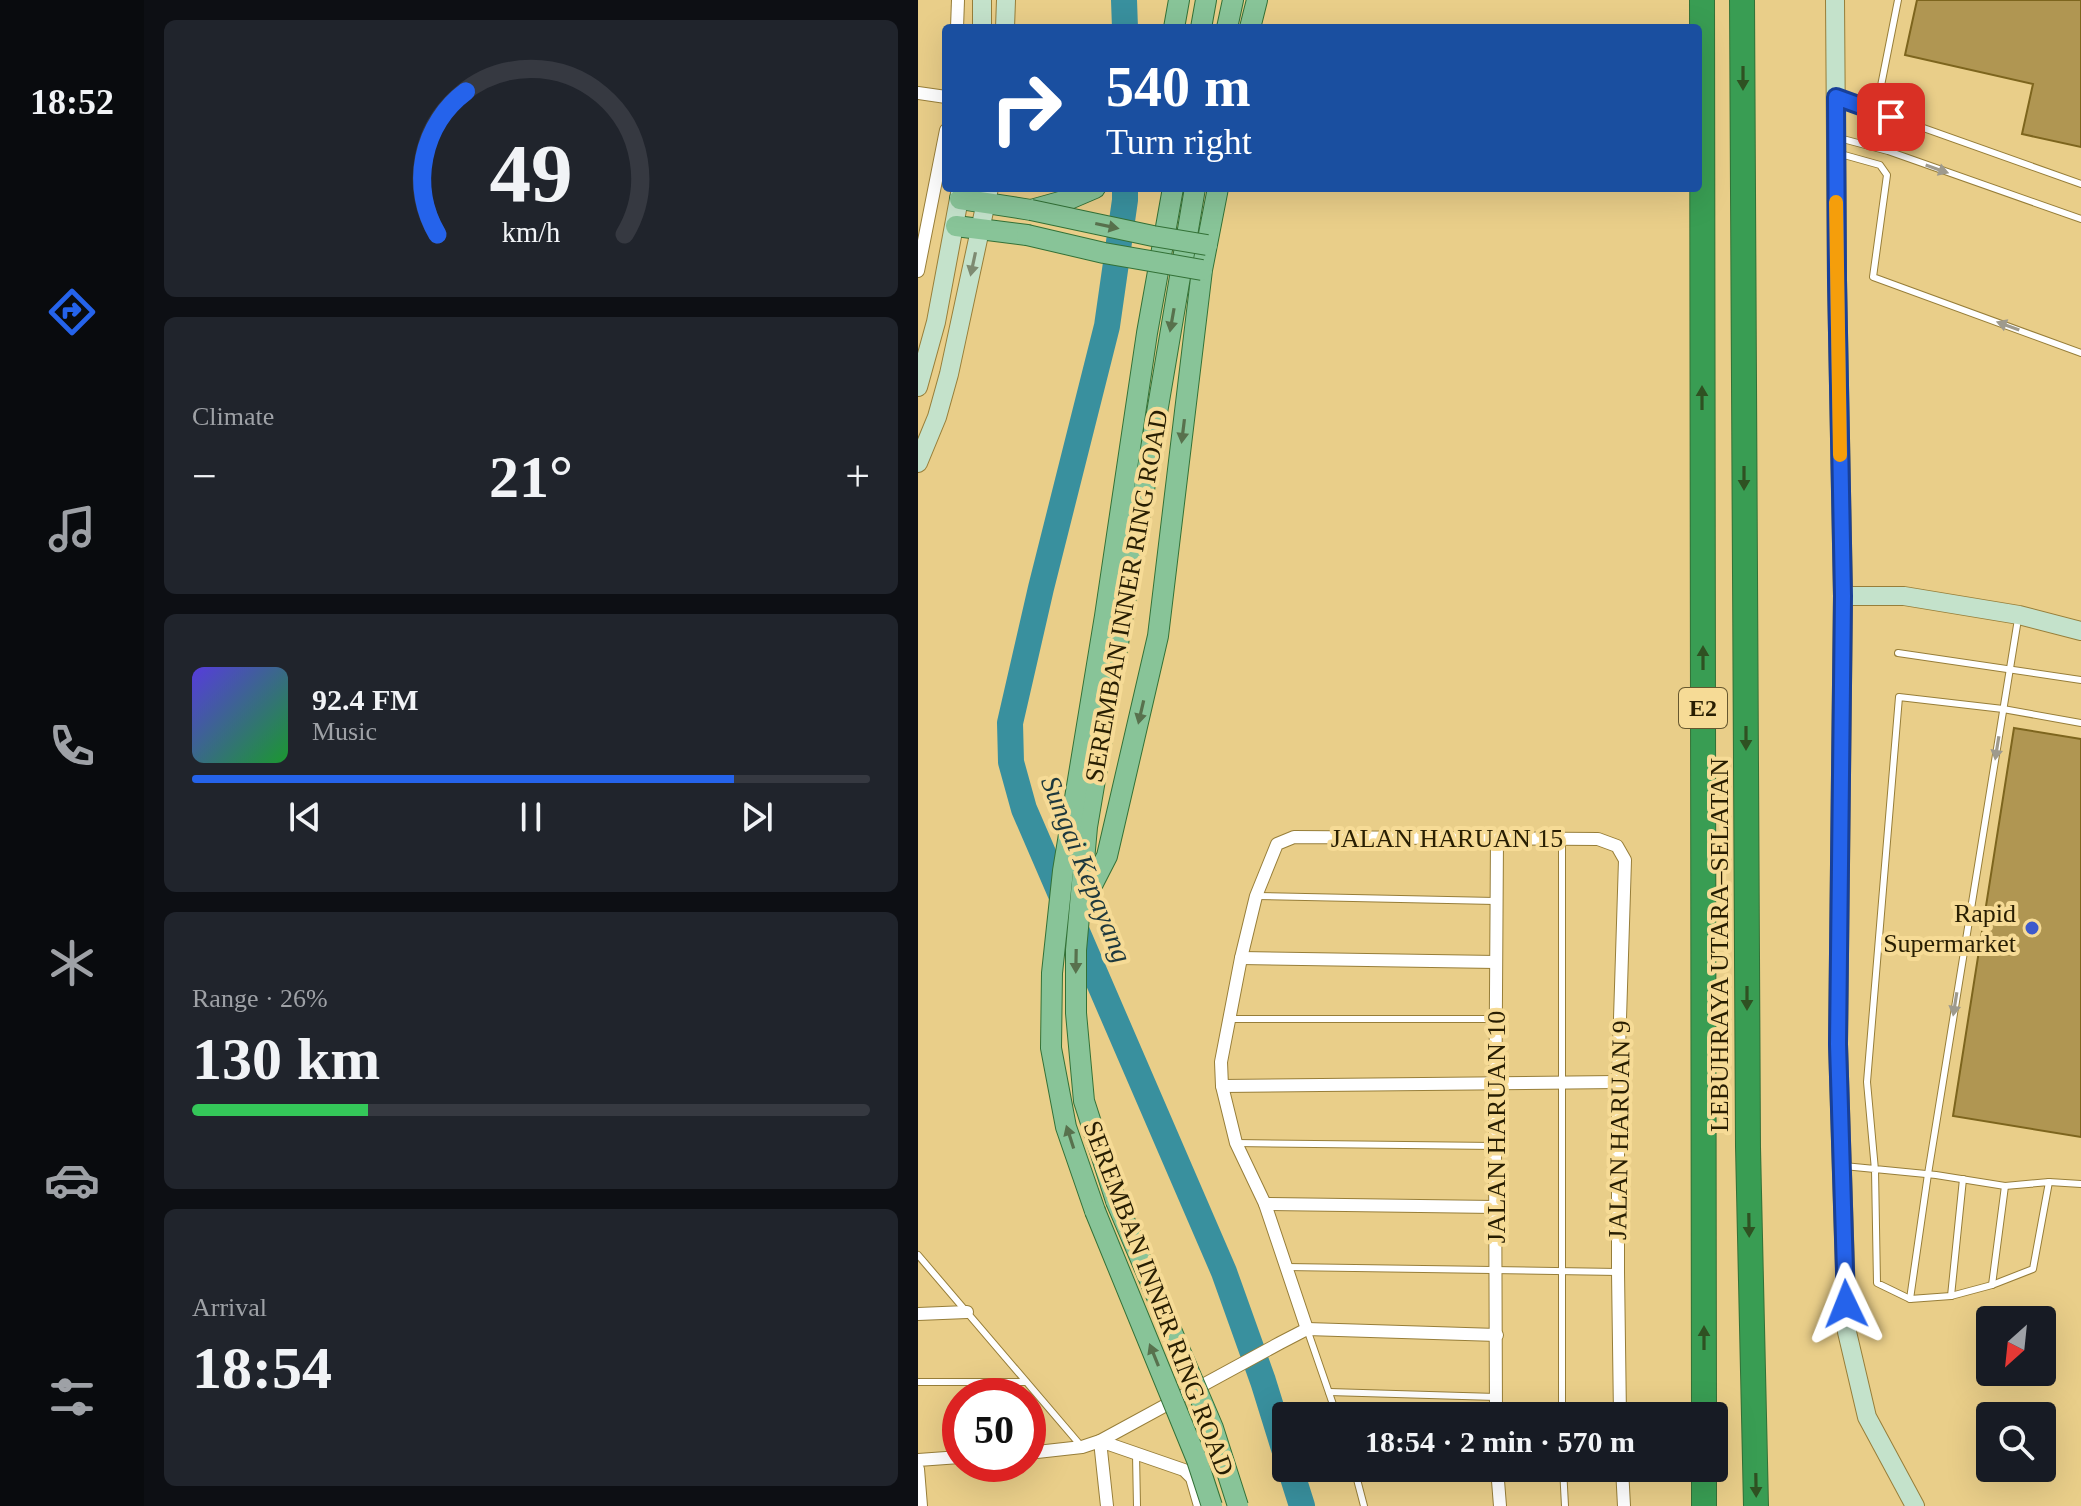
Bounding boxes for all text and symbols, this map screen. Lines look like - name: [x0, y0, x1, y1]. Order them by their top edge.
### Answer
- icon: right: [974, 56, 1078, 160]
- text: 540 m: [1106, 56, 1251, 118]
- one-way arrow: [1736, 66, 1749, 91]
- text: 18:52: [30, 82, 114, 122]
- pin: [1857, 83, 1925, 151]
- icon: arrive: [1869, 95, 1913, 139]
- text: Turn right: [1106, 122, 1252, 162]
- text: 49: [489, 126, 573, 218]
- one-way arrow: [1925, 163, 1949, 175]
- text: km/h: [502, 217, 560, 248]
- one-way arrow: [1095, 220, 1120, 233]
- one-way arrow: [966, 252, 979, 277]
- icon: directions: [44, 284, 100, 340]
- one-way arrow: [1166, 308, 1178, 333]
- one-way arrow: [1996, 319, 2020, 332]
- one-way arrow: [1696, 385, 1709, 410]
- text: Climate: [192, 402, 274, 431]
- street label: SEREMBAN INNER RING ROAD: [1079, 408, 1174, 785]
- one-way arrow: [1176, 419, 1189, 444]
- text: 21°: [489, 444, 573, 510]
- text: −: [192, 452, 217, 501]
- text: +: [845, 452, 870, 501]
- one-way arrow: [1738, 466, 1751, 491]
- icon: music: [44, 501, 100, 557]
- one-way arrow: [1697, 645, 1709, 670]
- text: 92.4 FM: [312, 683, 419, 716]
- road number: E2: [1679, 688, 1727, 728]
- one-way arrow: [1134, 700, 1146, 725]
- text: Music: [312, 717, 377, 746]
- icon: phone: [44, 718, 100, 774]
- one-way arrow: [1740, 726, 1752, 751]
- one-way arrow: [1990, 735, 2003, 760]
- street label: LEBUHRAYA UTARA–SELATAN: [1705, 758, 1734, 1132]
- water label: Sungai Kepayang: [1035, 771, 1138, 967]
- icon: previous: [283, 795, 327, 839]
- icon: pause: [509, 795, 553, 839]
- icon: next: [735, 795, 779, 839]
- street label: JALAN HARUAN 15: [1331, 824, 1563, 853]
- place label: Rapid Supermarket: [1883, 899, 2017, 958]
- marker: Rapid Supermarket: [2023, 919, 2041, 937]
- icon: climate: [44, 935, 100, 991]
- one-way arrow: [1070, 949, 1082, 974]
- text: Range · 26%: [192, 984, 328, 1013]
- one-way arrow: [1741, 986, 1753, 1011]
- one-way arrow: [1949, 992, 1961, 1017]
- street label: JALAN HARUAN 10: [1482, 1011, 1511, 1243]
- street label: JALAN HARUAN 9: [1603, 1020, 1636, 1240]
- text: 130 km: [192, 1026, 380, 1092]
- street label: SEREMBAN INNER RING ROAD: [1077, 1117, 1240, 1480]
- one-way arrow: [1063, 1125, 1075, 1149]
- icon: car: [44, 1152, 100, 1208]
- one-way arrow: [1743, 1213, 1756, 1238]
- position arrow: [1804, 1262, 1888, 1346]
- text: Arrival: [192, 1293, 267, 1322]
- north arrow: [1976, 1306, 2056, 1386]
- map controls: [1976, 1306, 2056, 1482]
- one-way arrow: [1698, 1325, 1710, 1350]
- text: 18:54: [192, 1335, 332, 1401]
- one-way arrow: [1147, 1343, 1160, 1367]
- icon: filters: [44, 1369, 100, 1425]
- speed limit sign: 50: [942, 1378, 1046, 1482]
- button: search: [1976, 1402, 2056, 1482]
- text: 18:54 · 2 min · 570 m: [1365, 1425, 1635, 1458]
- one-way arrow: [1749, 1473, 1762, 1498]

